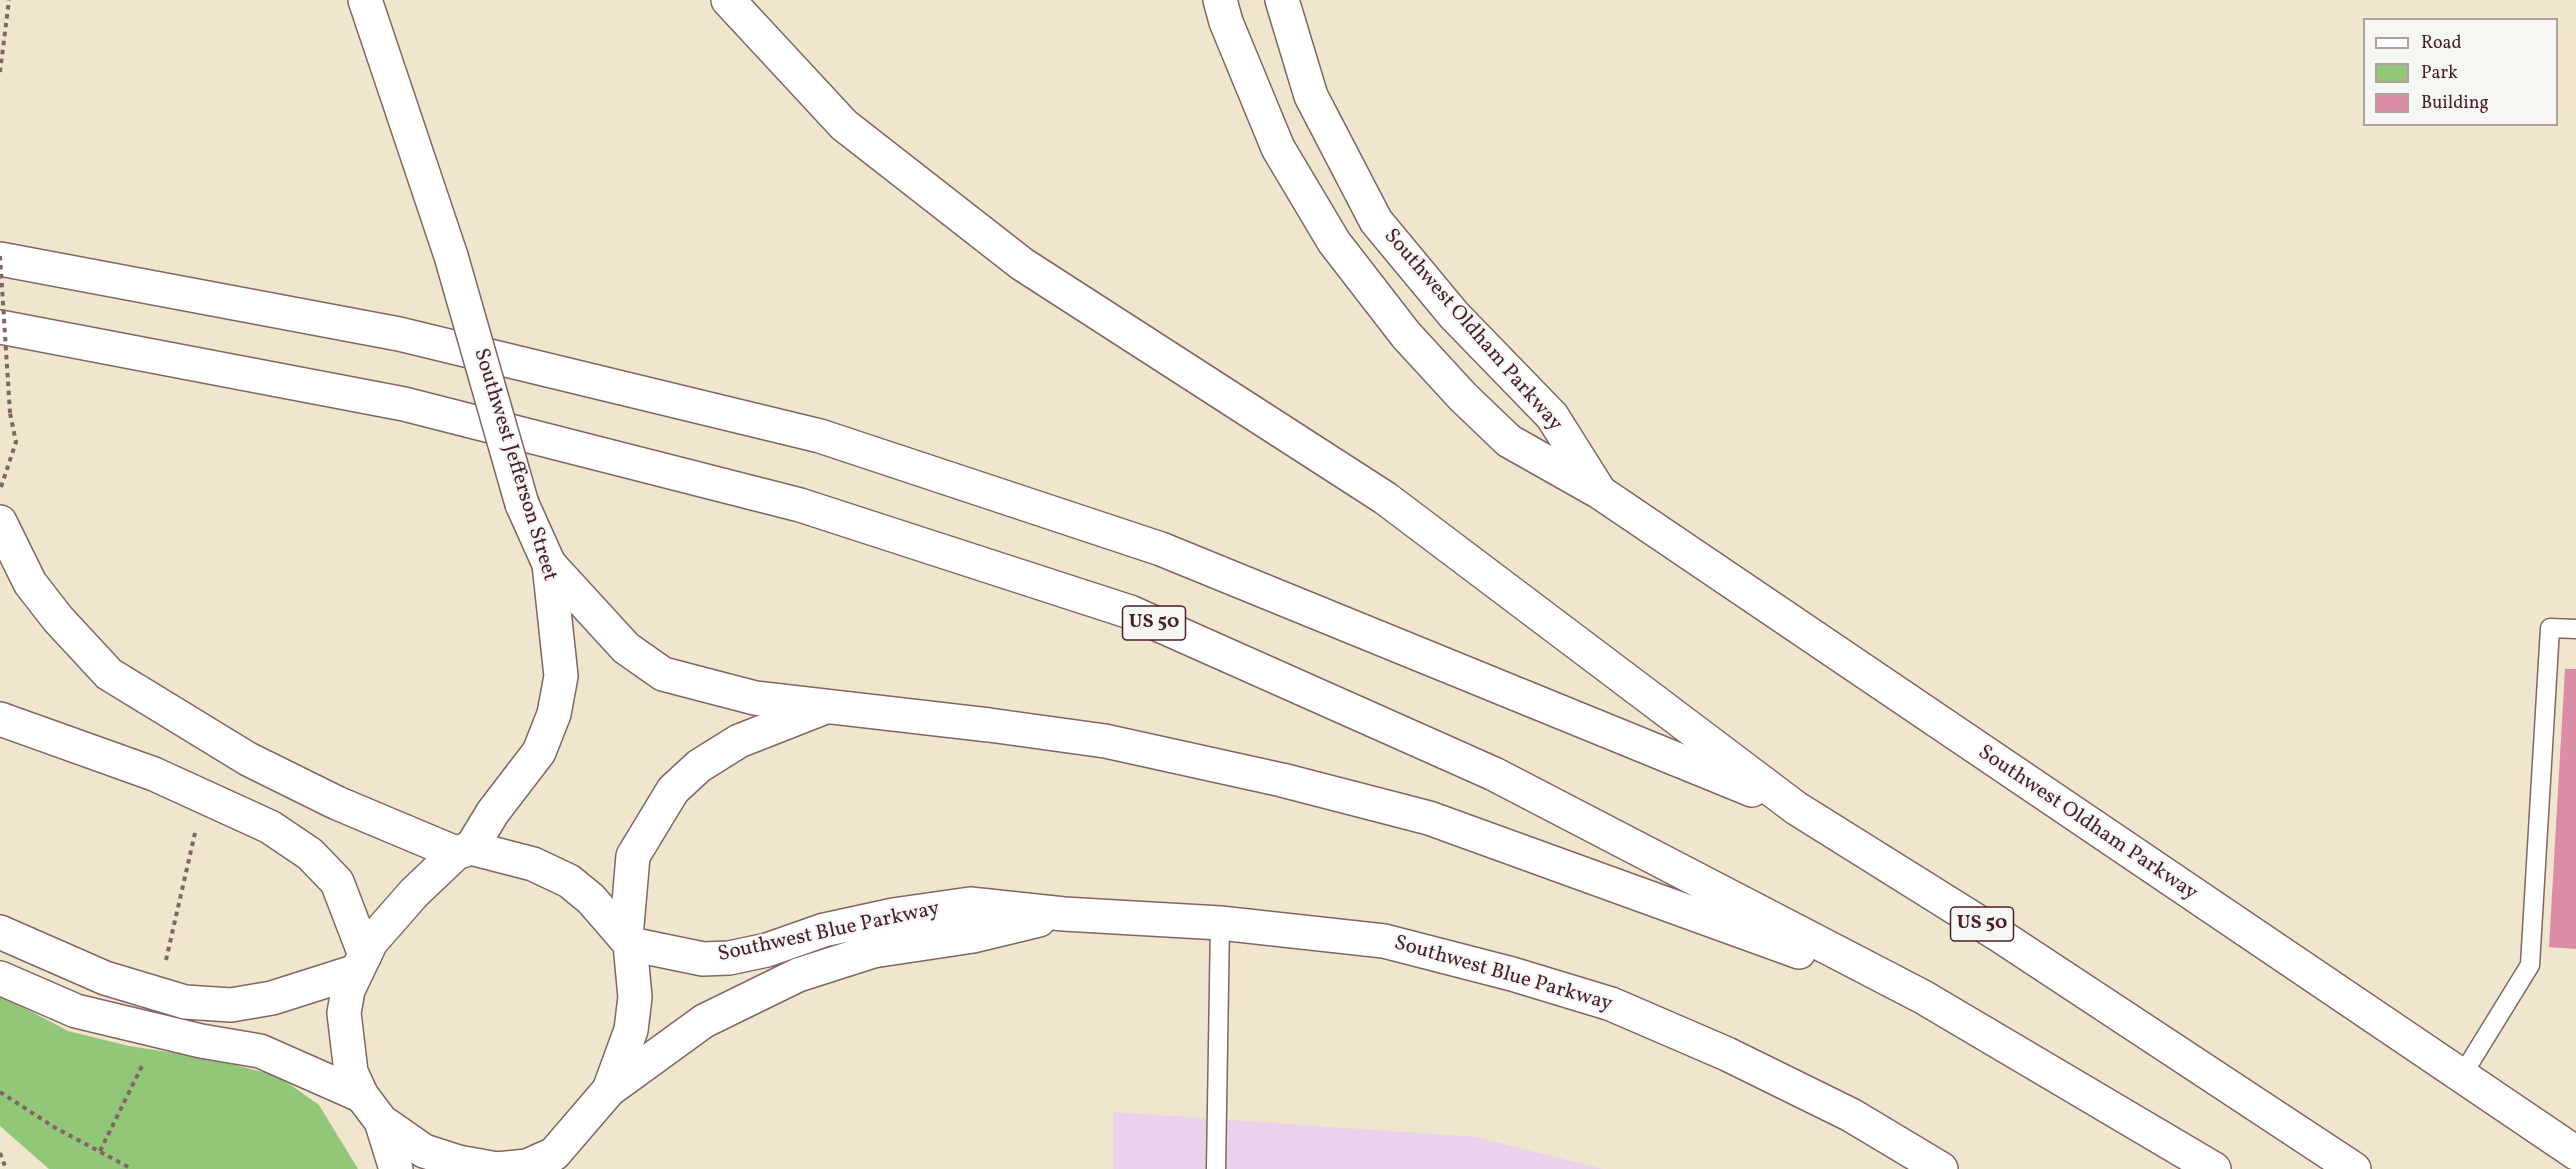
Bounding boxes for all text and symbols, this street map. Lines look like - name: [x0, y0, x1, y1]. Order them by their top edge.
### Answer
- legend: [2363, 18, 2558, 126]
- text: Road: [2421, 31, 2462, 56]
- text: Park: [2421, 61, 2458, 86]
- text: Building: [2421, 91, 2489, 116]
- street label: Southwest Oldham Parkway: [1377, 225, 1567, 437]
- street label: Southwest Jefferson Street: [467, 346, 561, 584]
- road number: US 50: [1122, 606, 1186, 640]
- street label: Southwest Oldham Parkway: [1972, 741, 2202, 907]
- street label: Southwest Blue Parkway: [716, 897, 942, 969]
- road number: US 50: [1950, 907, 2014, 941]
- street label: Southwest Blue Parkway: [1391, 932, 1615, 1018]

